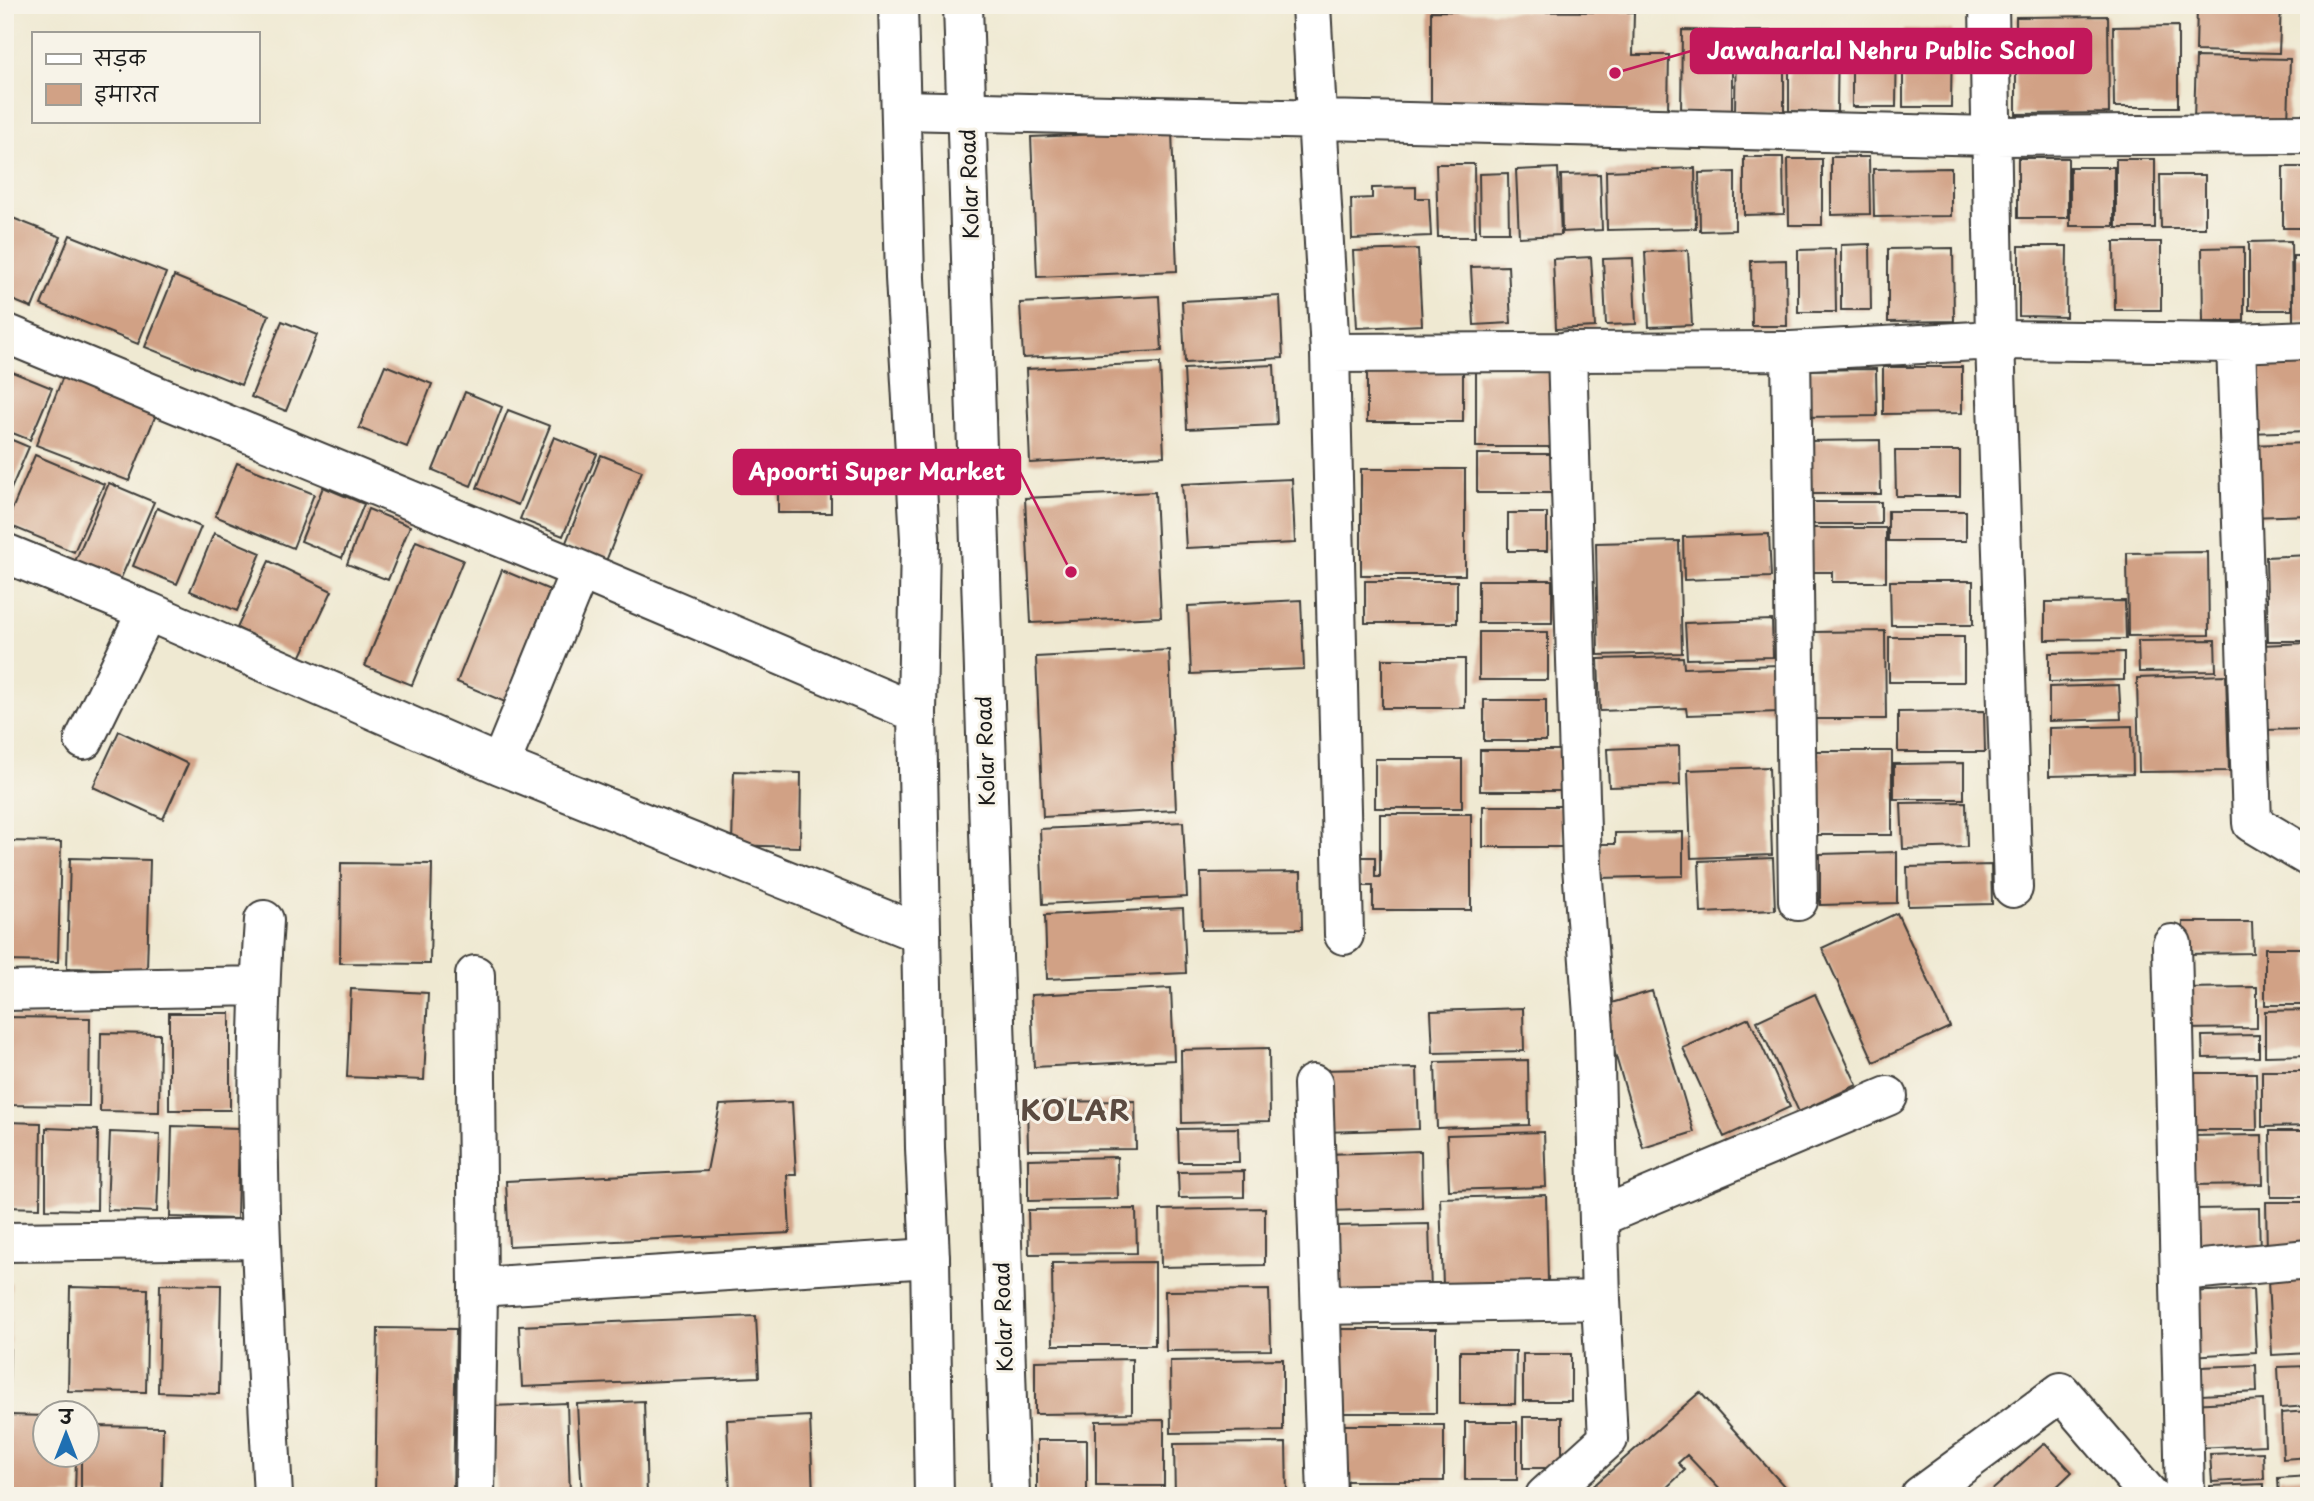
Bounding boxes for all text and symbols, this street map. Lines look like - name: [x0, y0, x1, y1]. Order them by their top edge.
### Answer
- callout: Jawaharlal Nehru Public School: [1691, 29, 2091, 73]
- legend: [32, 32, 259, 122]
- text: Jawaharlal Nehru Public School: [1707, 32, 2075, 67]
- text: सड़क: [93, 41, 147, 73]
- text: इमारत: [94, 77, 160, 109]
- street label: Kolar Road: [950, 128, 986, 240]
- callout: Apoorti Super Market: [734, 450, 1020, 494]
- text: Apoorti Super Market: [748, 453, 1006, 488]
- street label: Kolar Road: [966, 695, 1002, 807]
- district label: KOLAR: [1020, 1088, 1132, 1131]
- street label: Kolar Road: [984, 1261, 1020, 1373]
- north arrow: [32, 1400, 102, 1470]
- text: उ: [58, 1402, 75, 1430]

